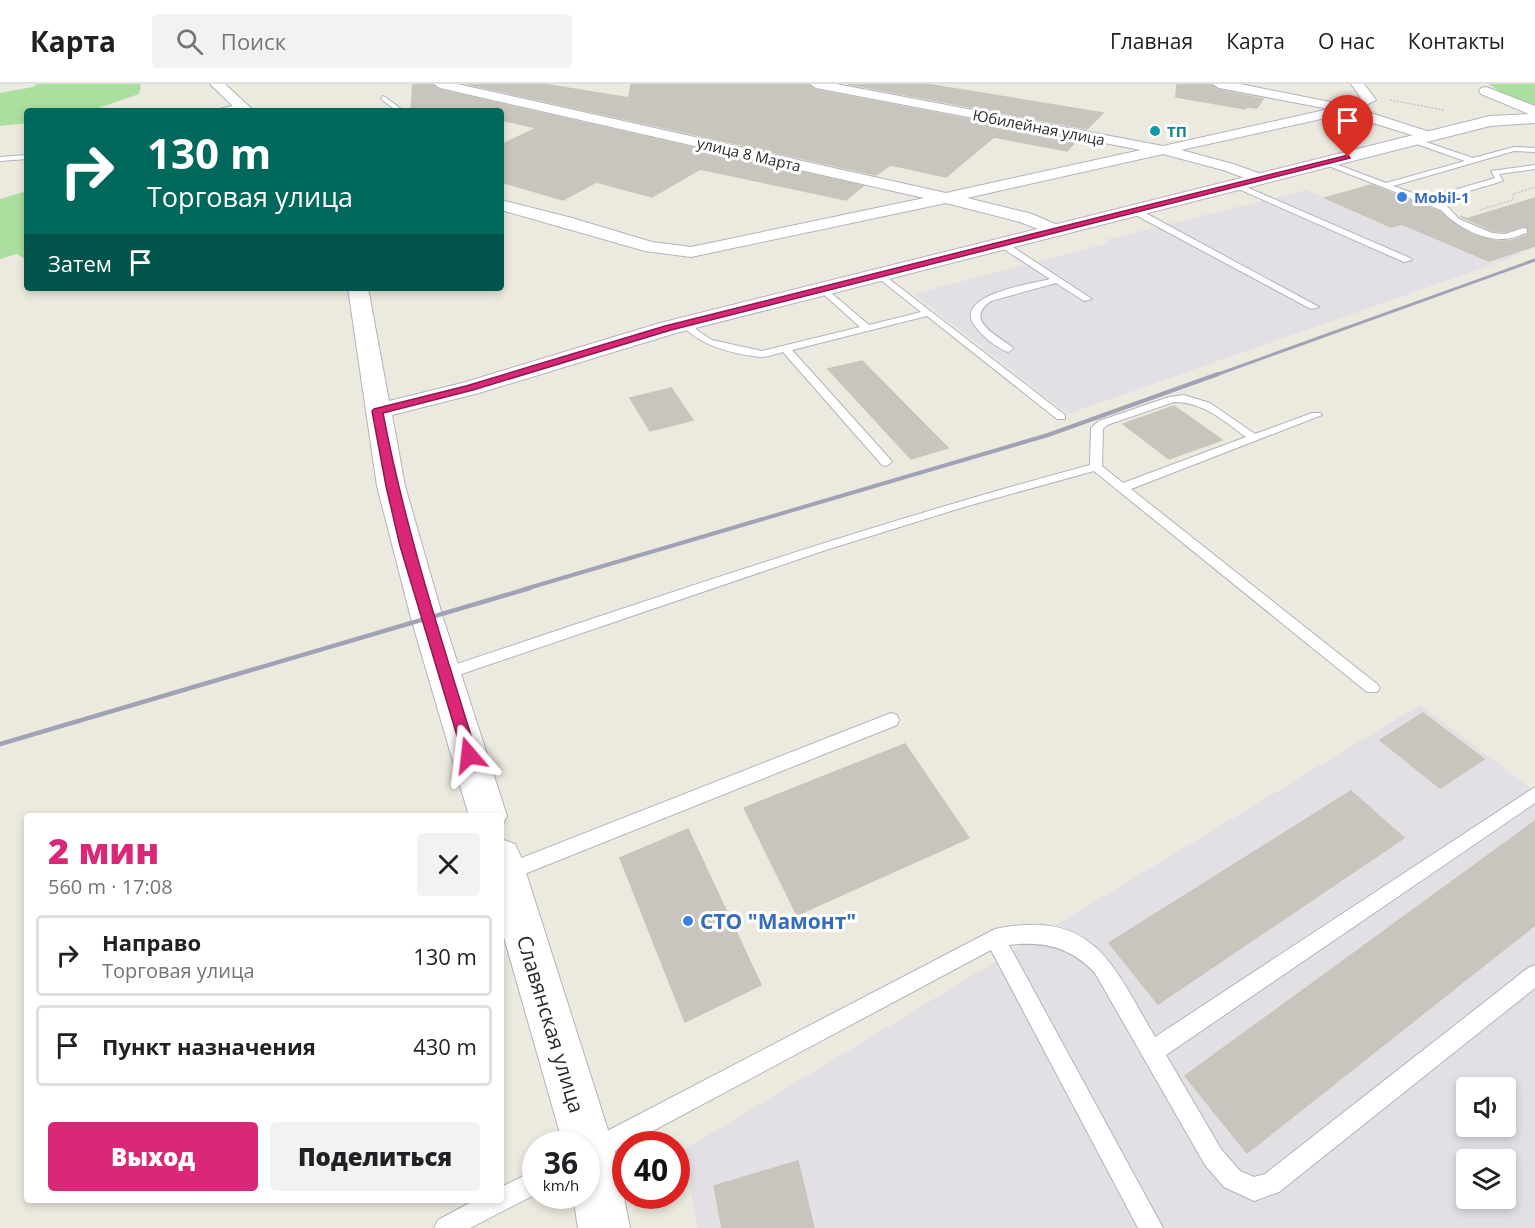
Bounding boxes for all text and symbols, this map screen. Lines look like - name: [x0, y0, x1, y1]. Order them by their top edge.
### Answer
- search box: [152, 14, 572, 68]
- text: Карта: [30, 22, 116, 60]
- icon: search: [173, 25, 206, 58]
- text: Поиск: [221, 26, 286, 56]
- text: Главная: [1110, 27, 1193, 55]
- text: Карта: [1226, 27, 1285, 55]
- text: О нас: [1318, 27, 1375, 55]
- text: Контакты: [1408, 27, 1505, 55]
- pin: [1322, 95, 1373, 157]
- street label: Юбилейная улица: [971, 104, 1107, 150]
- icon: arrive: [1331, 104, 1364, 137]
- place label: ТП: [1167, 121, 1187, 141]
- text: 130 m: [147, 124, 271, 181]
- marker: ТП: [1148, 124, 1162, 138]
- icon: right: [48, 132, 126, 210]
- street label: улица 8 Марта: [695, 132, 803, 176]
- text: Торговая улица: [147, 178, 353, 215]
- place label: Mobil-1: [1414, 187, 1469, 207]
- marker: Mobil-1: [1395, 190, 1409, 204]
- icon: arrive: [124, 246, 157, 279]
- text: Затем: [48, 248, 112, 278]
- position arrow: [437, 723, 501, 787]
- text: 2 мин: [48, 826, 159, 875]
- button: close: [417, 833, 480, 896]
- text: 560 m · 17:08: [48, 873, 173, 900]
- place label: СТО "Мамонт": [700, 907, 856, 935]
- marker: СТО "Мамонт": [681, 914, 695, 928]
- text: Направо: [102, 927, 201, 957]
- street label: Славянская улица: [511, 932, 591, 1116]
- icon: right: [51, 939, 84, 972]
- text: 130 m: [413, 941, 477, 971]
- text: Торговая улица: [102, 957, 255, 984]
- icon: arrive: [51, 1029, 84, 1062]
- text: Пункт назначения: [102, 1031, 316, 1061]
- text: 430 m: [413, 1031, 477, 1061]
- map controls: [1456, 1077, 1516, 1209]
- button: sound: [1456, 1077, 1516, 1137]
- button: Выход: [48, 1122, 258, 1191]
- button: Поделиться: [270, 1122, 480, 1191]
- speed limit sign: 40: [612, 1131, 690, 1209]
- text: 36: [544, 1142, 578, 1183]
- button: layers: [1456, 1149, 1516, 1209]
- text: km/h: [543, 1175, 579, 1195]

